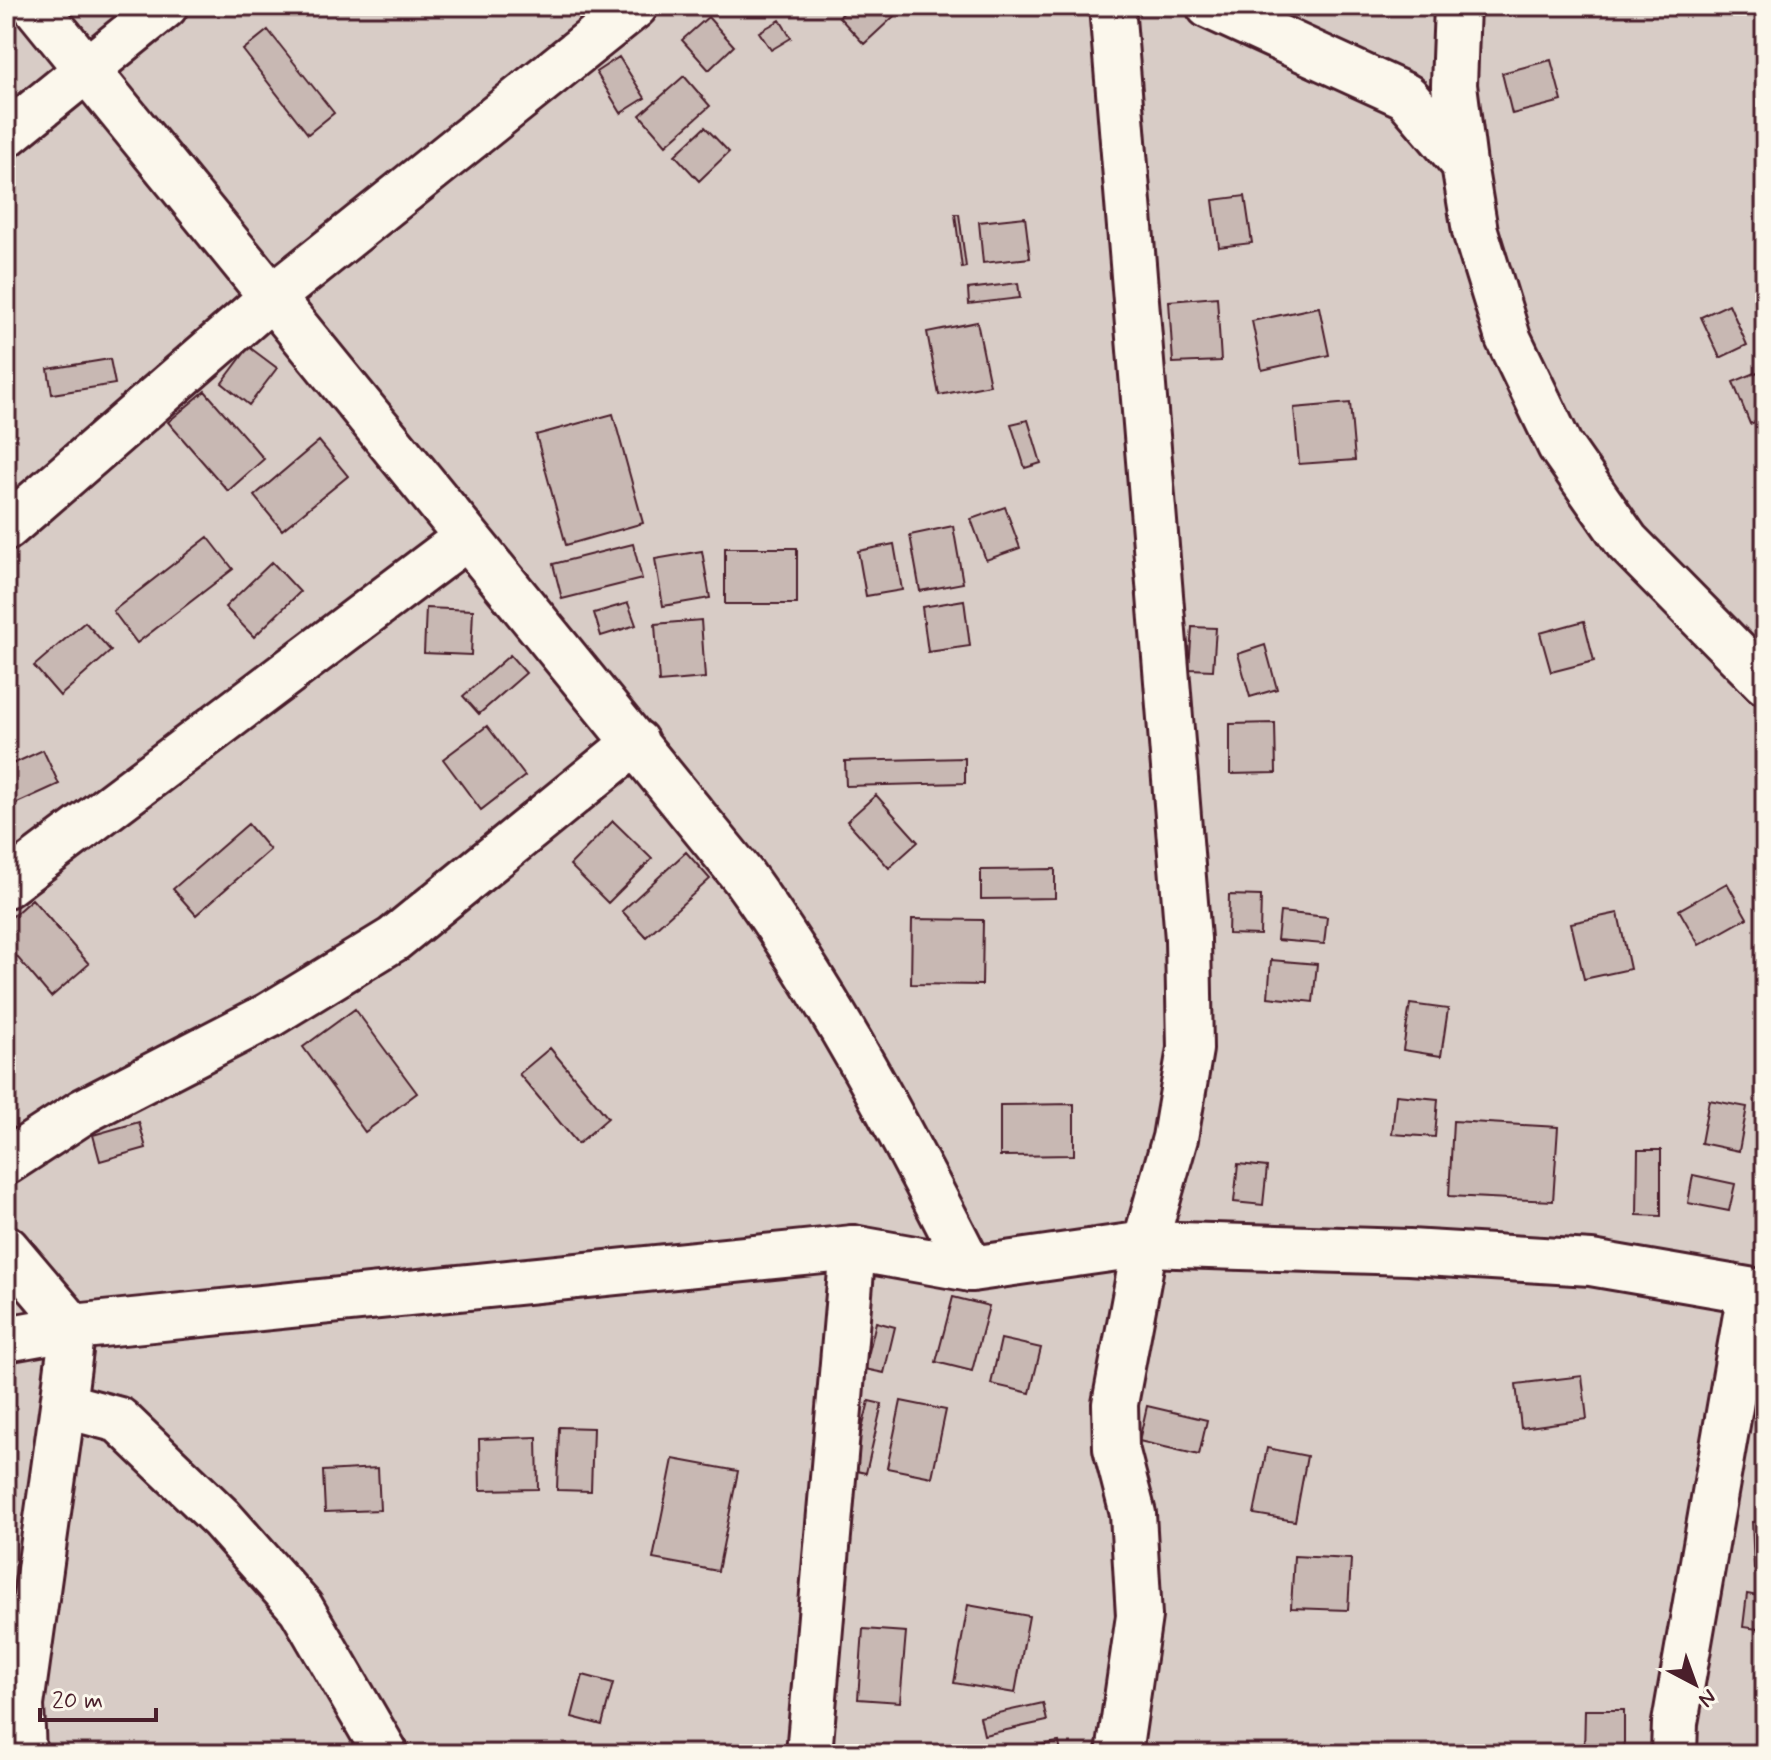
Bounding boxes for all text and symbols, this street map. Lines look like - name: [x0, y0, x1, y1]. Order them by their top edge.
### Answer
- north arrow: [1655, 1644, 1735, 1724]
- scale bar: [40, 1672, 156, 1722]
- text: N: [1692, 1682, 1722, 1713]
- text: 20 m: [52, 1686, 103, 1717]

